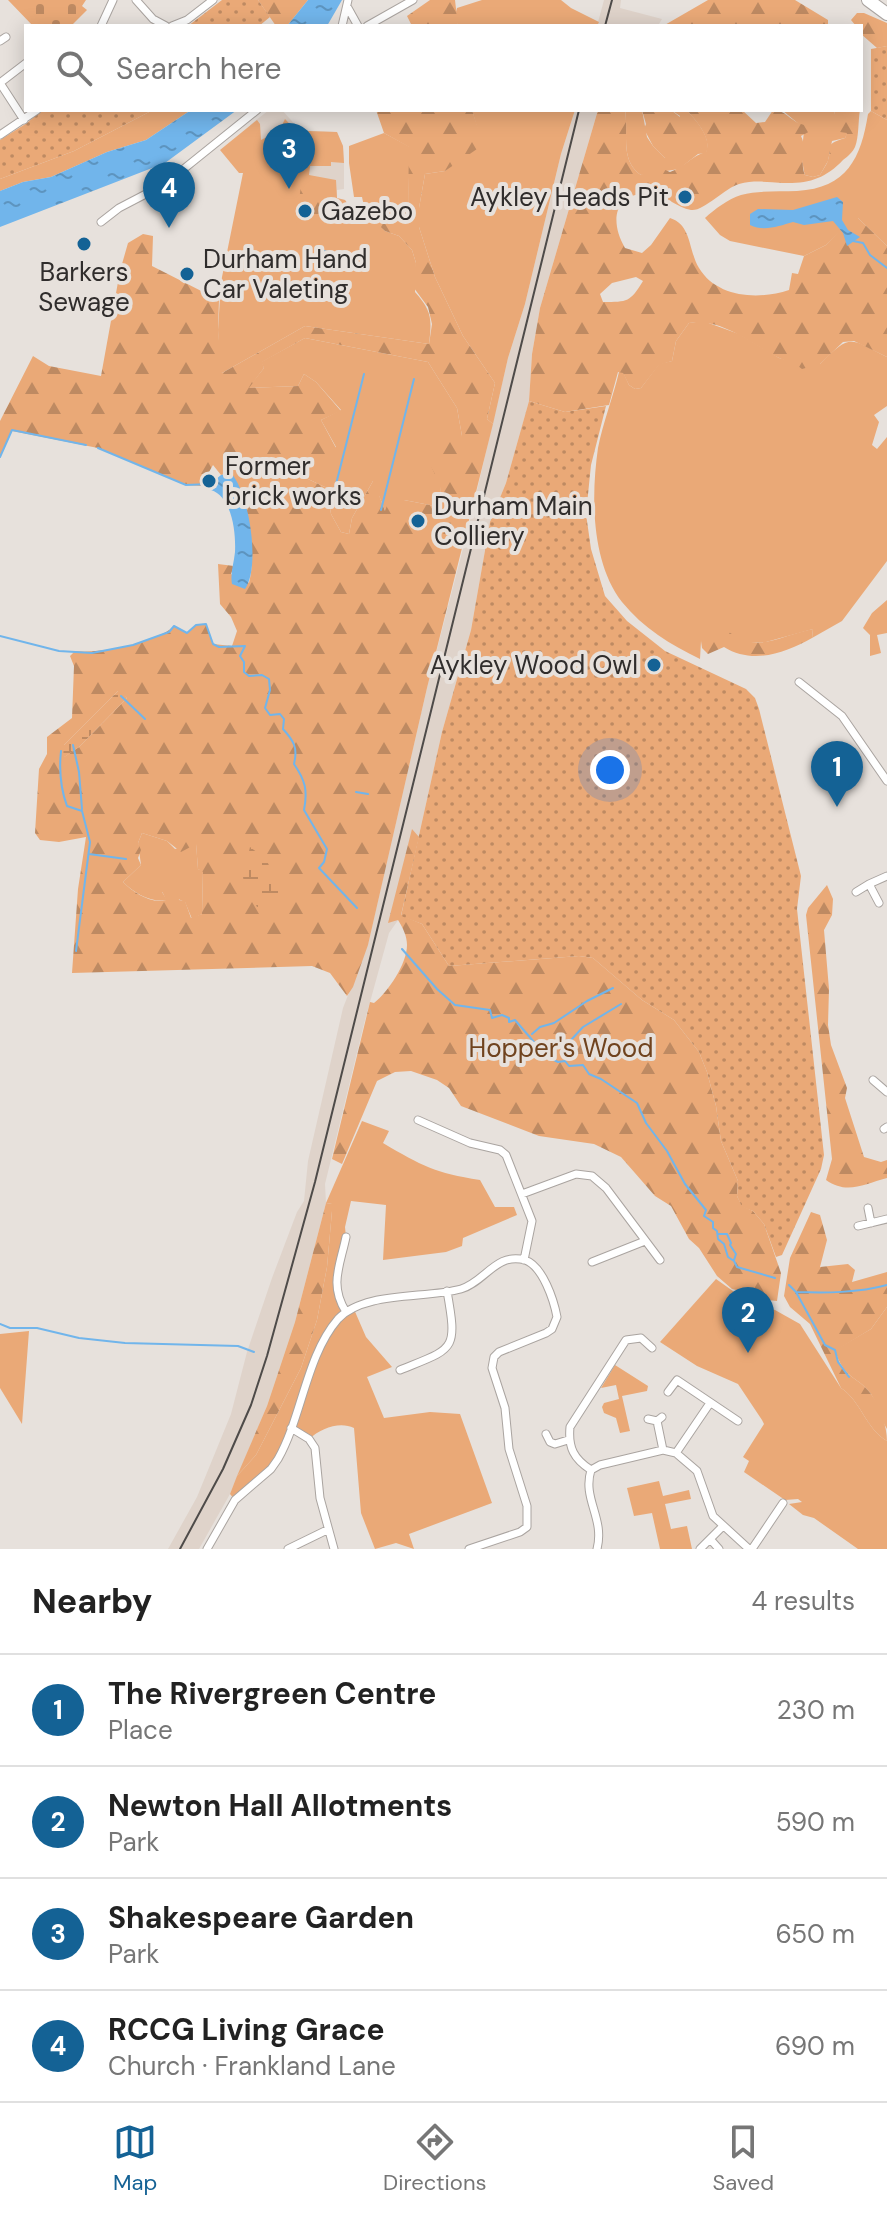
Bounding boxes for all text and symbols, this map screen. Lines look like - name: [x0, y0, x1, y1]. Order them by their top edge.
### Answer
- search box: [24, 24, 863, 112]
- icon: search: [52, 46, 96, 90]
- text: Search here: [116, 49, 282, 88]
- pin: 3: [263, 123, 315, 189]
- pin: 4: [143, 162, 195, 228]
- place label: Aykley Heads Pit: [470, 180, 669, 214]
- marker: Aykley Heads Pit: [676, 188, 694, 206]
- place label: Gazebo: [321, 194, 413, 228]
- marker: Gazebo: [296, 202, 314, 220]
- marker: Barkers Sewage: [75, 235, 93, 253]
- place label: Durham Hand Car Valeting: [203, 242, 368, 306]
- place label: Barkers Sewage: [38, 255, 130, 319]
- marker: Durham Hand Car Valeting: [178, 265, 196, 283]
- place label: Former brick works: [225, 449, 362, 513]
- marker: Former brick works: [200, 472, 218, 490]
- place label: Durham Main Colliery: [434, 489, 593, 553]
- marker: Durham Main Colliery: [409, 512, 427, 530]
- place label: Aykley Wood Owl: [430, 648, 638, 682]
- marker: Aykley Wood Owl: [645, 656, 663, 674]
- pin: 1: [811, 741, 863, 807]
- your location: [590, 750, 630, 790]
- park label: Hopper's Wood: [468, 1031, 654, 1065]
- pin: 2: [722, 1287, 774, 1353]
- text: Nearby: [32, 1579, 152, 1624]
- text: 4 results: [751, 1584, 855, 1618]
- text: The Rivergreen Centre: [108, 1674, 436, 1713]
- text: 1: [53, 1693, 63, 1727]
- text: 230 m: [777, 1693, 855, 1727]
- text: Place: [108, 1713, 173, 1747]
- text: Newton Hall Allotments: [108, 1786, 452, 1825]
- text: 2: [50, 1805, 66, 1839]
- text: 590 m: [776, 1805, 855, 1839]
- text: Park: [108, 1825, 159, 1859]
- text: Shakespeare Garden: [108, 1898, 414, 1937]
- text: 3: [50, 1917, 66, 1951]
- text: 650 m: [775, 1917, 855, 1951]
- text: Park: [108, 1937, 159, 1971]
- text: RCCG Living Grace: [108, 2010, 385, 2049]
- text: 4: [50, 2029, 66, 2063]
- text: 690 m: [775, 2029, 855, 2063]
- text: Church · Frankland Lane: [108, 2049, 396, 2083]
- tab: Map: [113, 2120, 157, 2197]
- tab: Directions: [383, 2120, 487, 2197]
- tab: Saved: [712, 2120, 774, 2197]

